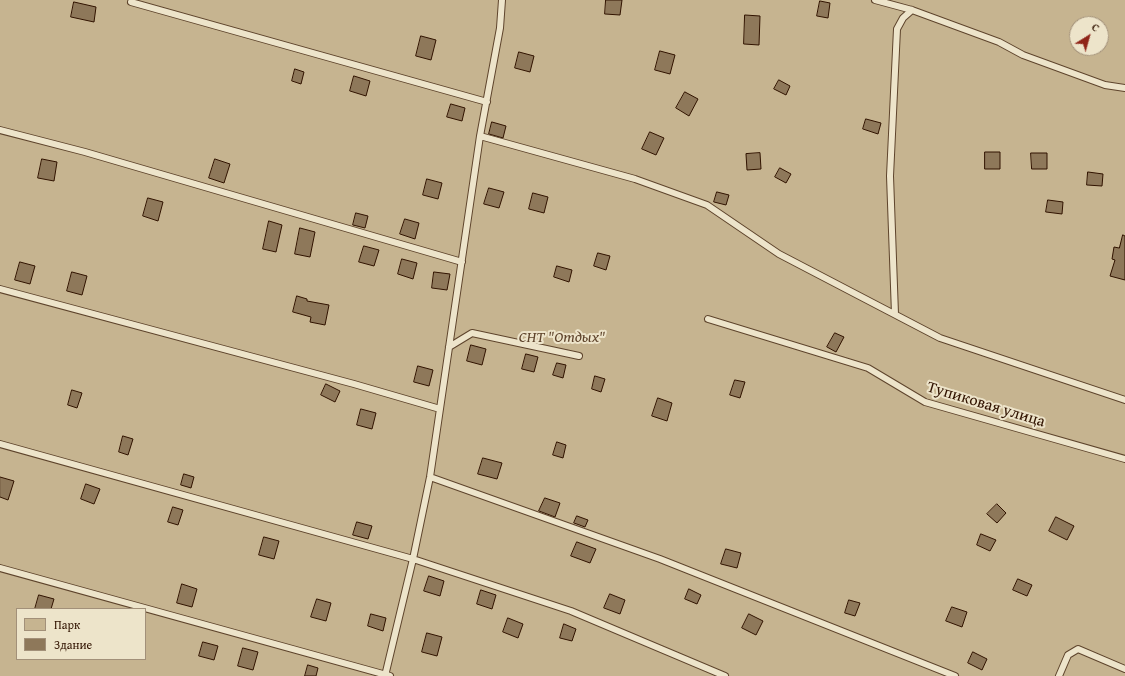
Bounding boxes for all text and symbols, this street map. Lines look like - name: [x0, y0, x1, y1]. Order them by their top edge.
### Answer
- north arrow: [1069, 16, 1109, 56]
- text: С: [1088, 19, 1103, 35]
- park label: СНТ "Отдых": [519, 328, 605, 348]
- street label: Тупиковая улица: [925, 378, 1047, 432]
- legend: [16, 608, 146, 660]
- text: Парк: [54, 616, 80, 633]
- text: Здание: [54, 636, 92, 653]

